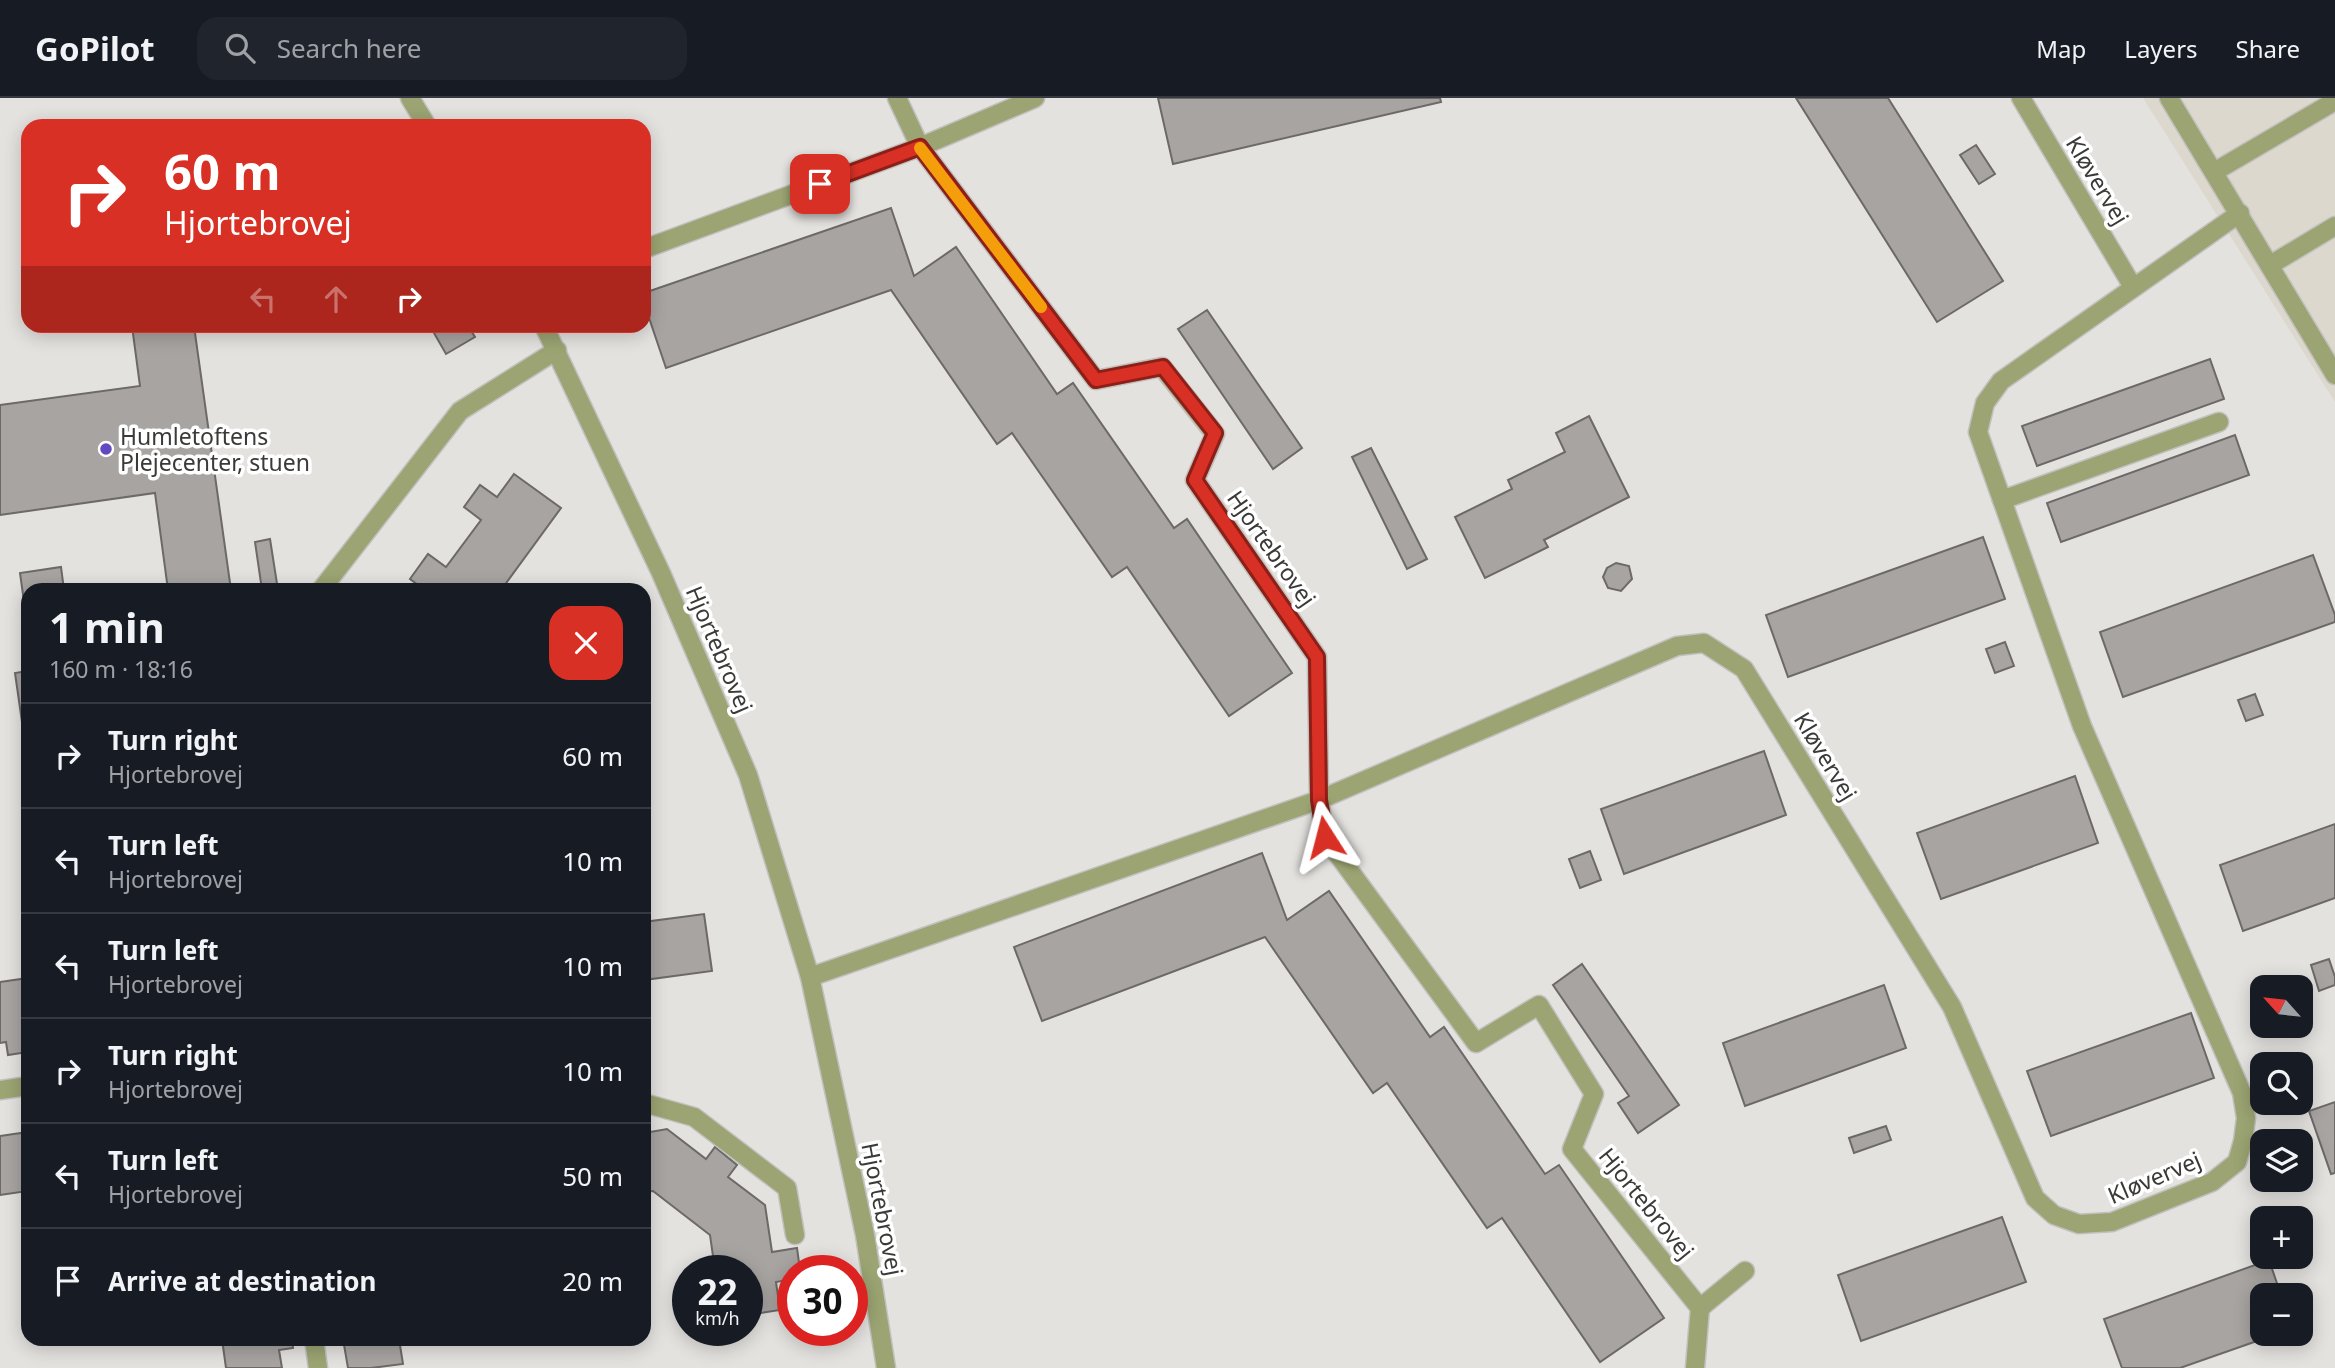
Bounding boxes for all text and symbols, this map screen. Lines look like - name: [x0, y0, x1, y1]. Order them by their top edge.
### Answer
- search box: [197, 17, 687, 80]
- text: GoPilot: [35, 26, 155, 71]
- icon: search: [221, 29, 259, 67]
- text: Search here: [277, 30, 421, 66]
- text: Map: [2036, 32, 2086, 65]
- text: Layers: [2124, 32, 2198, 65]
- text: Share: [2236, 32, 2300, 65]
- street label: Kløvervej: [2059, 130, 2137, 230]
- text: 60 m: [164, 138, 281, 204]
- icon: right: [49, 147, 140, 238]
- pin: [790, 154, 850, 214]
- icon: arrive: [801, 165, 839, 203]
- text: Hjortebrovej: [164, 201, 352, 244]
- icon: left: [244, 280, 282, 318]
- icon: ahead: [317, 280, 355, 318]
- icon: right: [390, 280, 428, 318]
- place label: Humletoftens Plejecenter, stuen: [120, 420, 310, 478]
- marker: Humletoftens Plejecenter, stuen: [98, 441, 114, 457]
- street label: Hjortebrovej: [1220, 484, 1324, 612]
- street label: Hjortebrovej: [679, 581, 761, 717]
- text: 1 min: [49, 598, 165, 655]
- button: close: [549, 606, 623, 680]
- text: 160 m · 18:16: [49, 653, 193, 685]
- street label: Kløvervej: [1787, 706, 1865, 806]
- text: Turn right: [108, 722, 238, 758]
- icon: right: [49, 737, 87, 775]
- text: 60 m: [562, 738, 623, 774]
- text: Hjortebrovej: [108, 758, 243, 790]
- position arrow: [1288, 800, 1362, 874]
- text: Turn left: [108, 827, 219, 863]
- icon: left: [49, 842, 87, 880]
- text: 10 m: [562, 843, 623, 879]
- text: Hjortebrovej: [108, 863, 243, 895]
- text: Turn left: [108, 932, 219, 968]
- icon: left: [49, 947, 87, 985]
- text: 10 m: [562, 948, 623, 984]
- text: Hjortebrovej: [108, 968, 243, 1000]
- north arrow: [2250, 975, 2314, 1038]
- map controls: [2250, 975, 2313, 1346]
- text: Turn right: [108, 1037, 238, 1073]
- icon: right: [49, 1052, 87, 1090]
- button: search: [2250, 1052, 2313, 1115]
- text: 10 m: [562, 1053, 623, 1089]
- text: Hjortebrovej: [108, 1073, 243, 1105]
- button: layers: [2250, 1129, 2313, 1192]
- street label: Hjortebrovej: [854, 1140, 912, 1278]
- street label: Hjortebrovej: [1592, 1141, 1702, 1265]
- text: Turn left: [108, 1142, 219, 1178]
- street label: Kløvervej: [2102, 1143, 2206, 1211]
- icon: left: [49, 1157, 87, 1195]
- text: 50 m: [562, 1158, 623, 1194]
- text: Hjortebrovej: [108, 1178, 243, 1210]
- button: +: [2250, 1206, 2313, 1269]
- speed limit sign: 30: [777, 1255, 868, 1346]
- icon: arrive: [49, 1262, 87, 1300]
- text: Arrive at destination: [108, 1263, 377, 1299]
- text: 20 m: [562, 1263, 623, 1299]
- text: 22: [697, 1268, 738, 1315]
- button: −: [2250, 1283, 2313, 1346]
- text: km/h: [695, 1306, 740, 1330]

